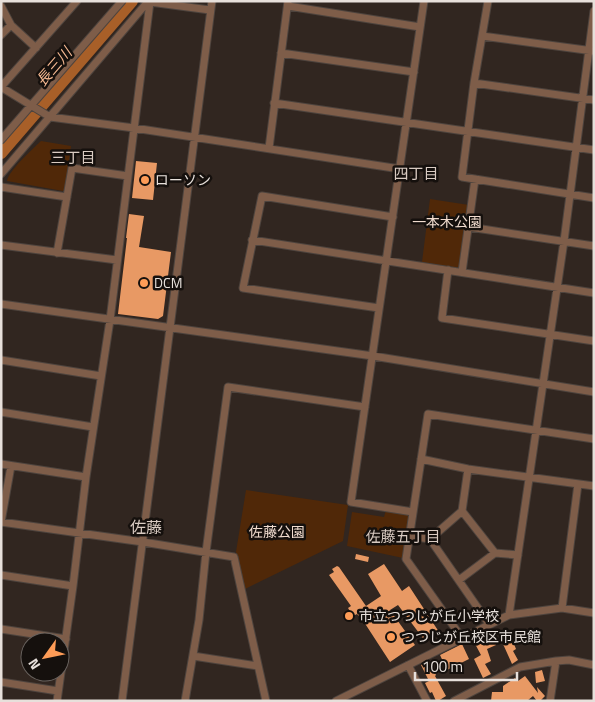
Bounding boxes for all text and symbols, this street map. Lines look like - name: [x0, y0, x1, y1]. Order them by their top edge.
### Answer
- water label: 長三川: [30, 41, 78, 91]
- district label: 三丁目: [50, 146, 96, 169]
- district label: 四丁目: [393, 162, 439, 185]
- place label: ローソン: [155, 169, 211, 190]
- marker: ローソン: [139, 174, 151, 186]
- park label: 一本木公園: [412, 211, 482, 232]
- place label: DCM: [154, 272, 182, 293]
- marker: DCM: [138, 277, 150, 289]
- district label: 佐藤: [130, 515, 162, 539]
- park label: 佐藤公園: [249, 521, 305, 542]
- district label: 佐藤五丁目: [365, 525, 441, 548]
- place label: 市立つつじが丘小学校: [359, 605, 499, 626]
- marker: 市立つつじが丘小学校: [343, 610, 355, 622]
- place label: つつじが丘校区市民館: [401, 626, 541, 647]
- marker: つつじが丘校区市民館: [385, 631, 397, 643]
- north arrow: [20, 632, 70, 682]
- scale bar: [415, 650, 518, 682]
- text: N: [22, 655, 45, 674]
- text: 100 m: [422, 655, 463, 678]

